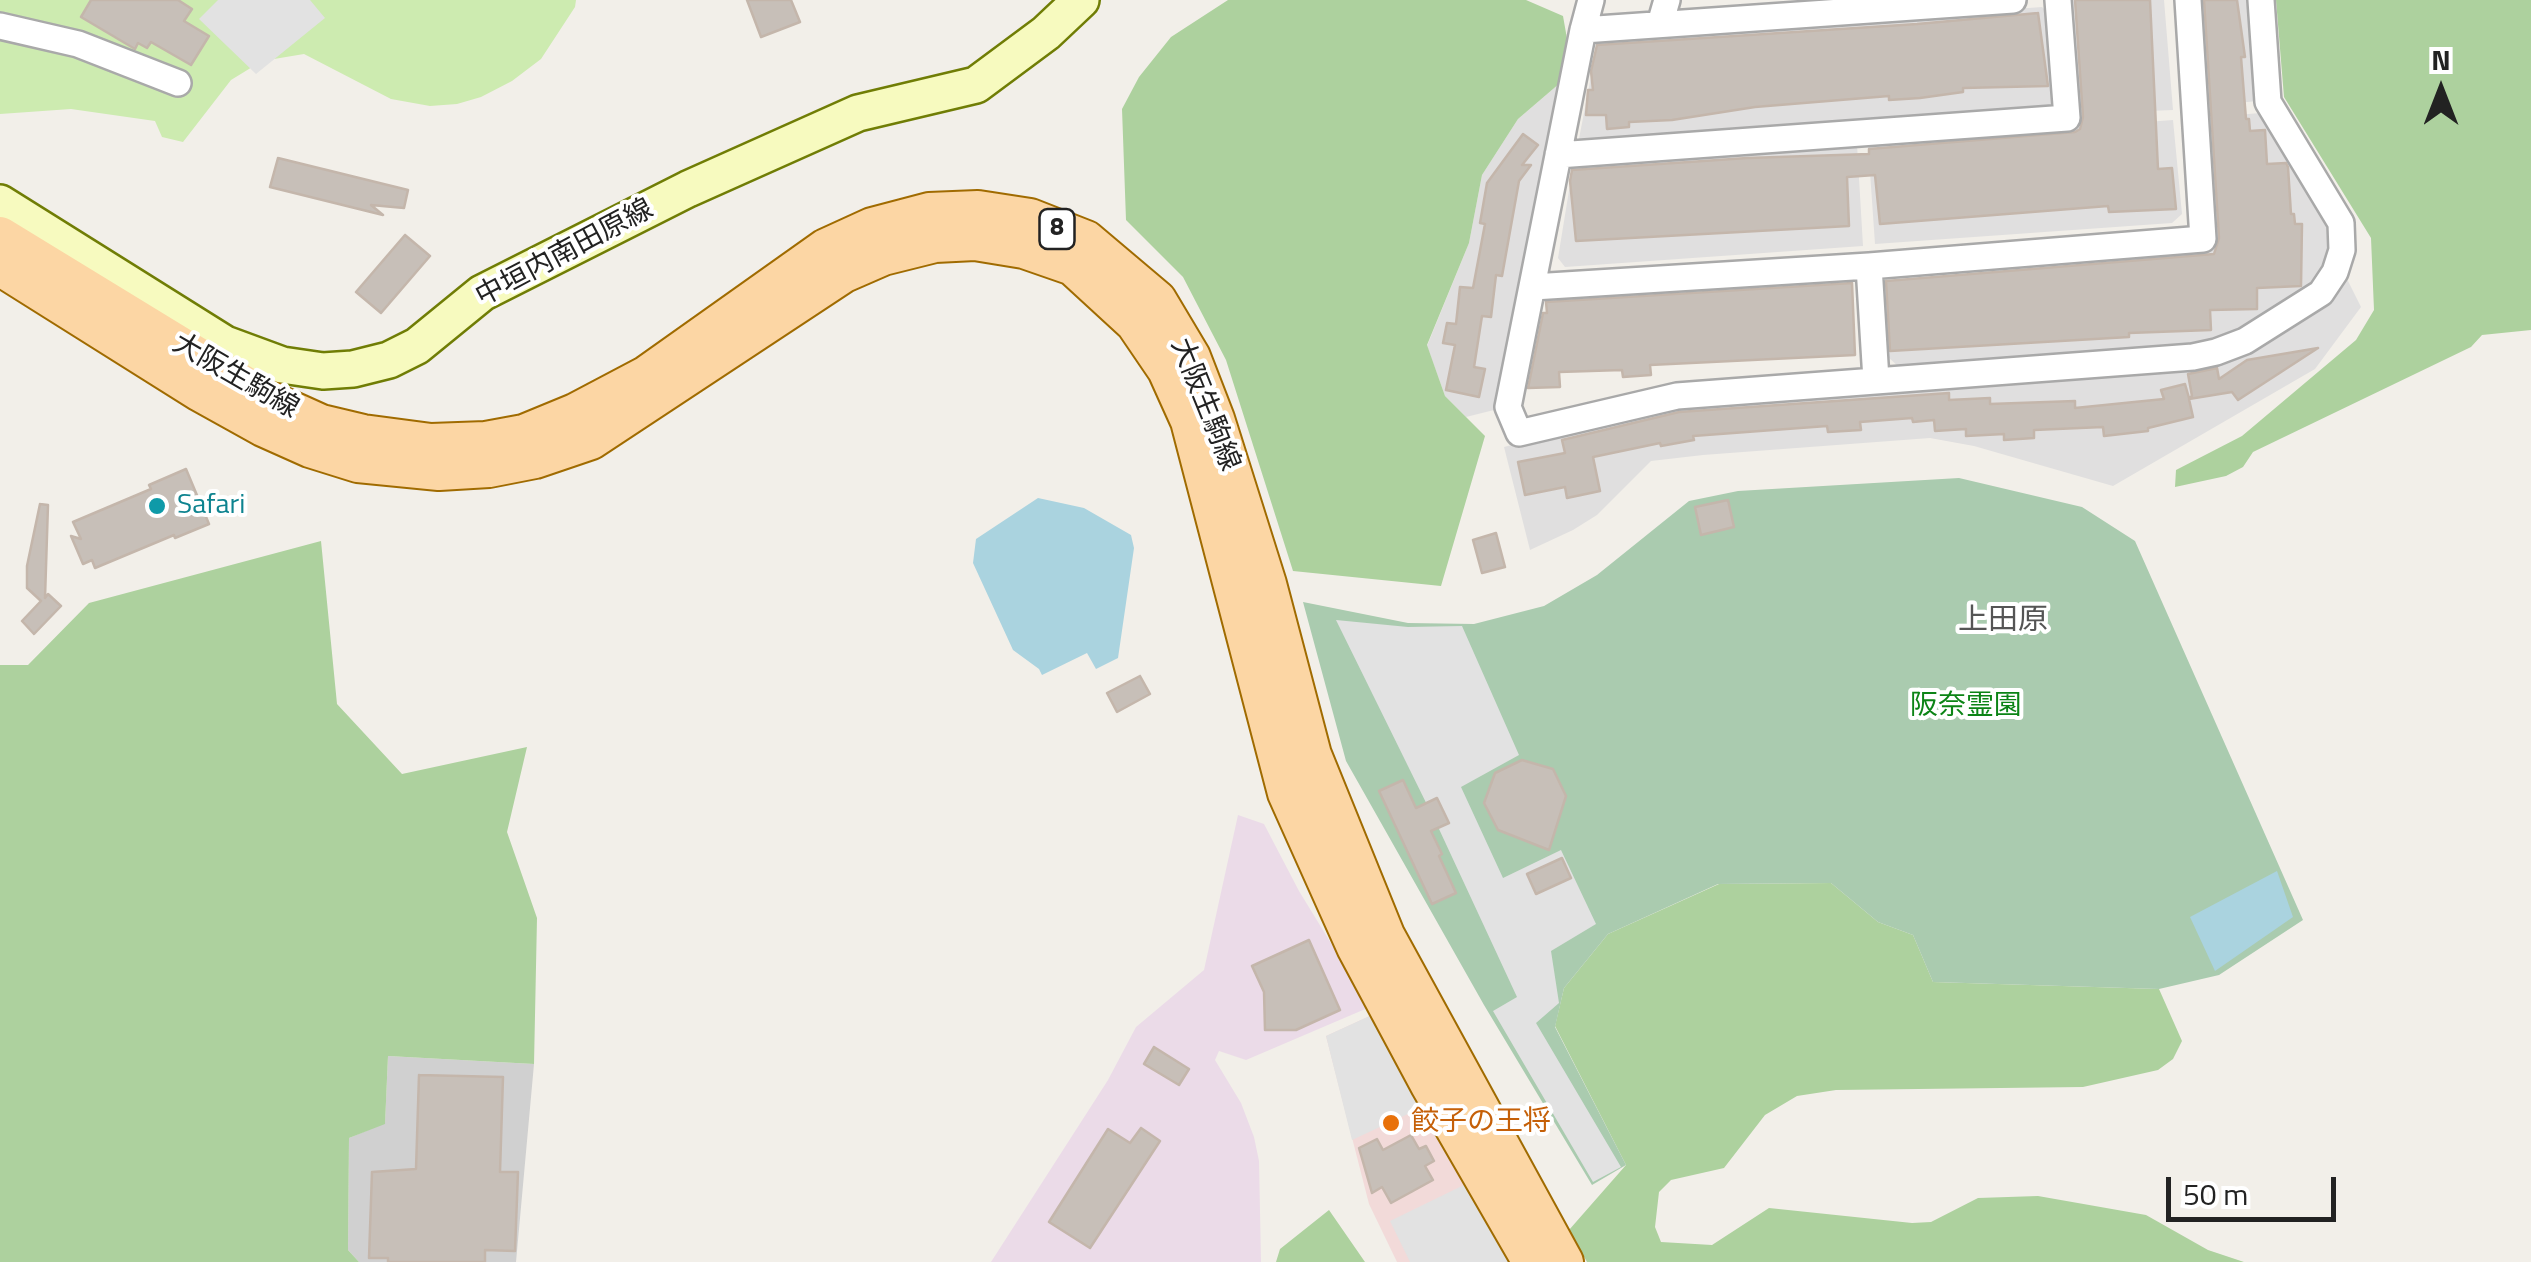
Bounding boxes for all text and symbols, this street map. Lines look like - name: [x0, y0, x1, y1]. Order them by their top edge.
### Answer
- text: N: [2431, 38, 2451, 81]
- north arrow: [2391, 40, 2491, 140]
- street label: 中垣内南田原線: [471, 193, 659, 315]
- road number: 8: [1040, 209, 1074, 249]
- street label: 大阪生駒線: [166, 327, 304, 427]
- street label: 大阪生駒線: [1162, 334, 1246, 476]
- place label: Safari: [177, 489, 245, 523]
- marker: Safari: [146, 495, 168, 517]
- district label: 上田原: [1958, 604, 2048, 640]
- park label: 阪奈霊園: [1910, 690, 2022, 724]
- place label: 餃子の王将: [1411, 1106, 1551, 1140]
- marker: 餃子の王将: [1380, 1112, 1402, 1134]
- scale bar: [2171, 1157, 2341, 1219]
- text: 50 m: [2183, 1171, 2248, 1217]

